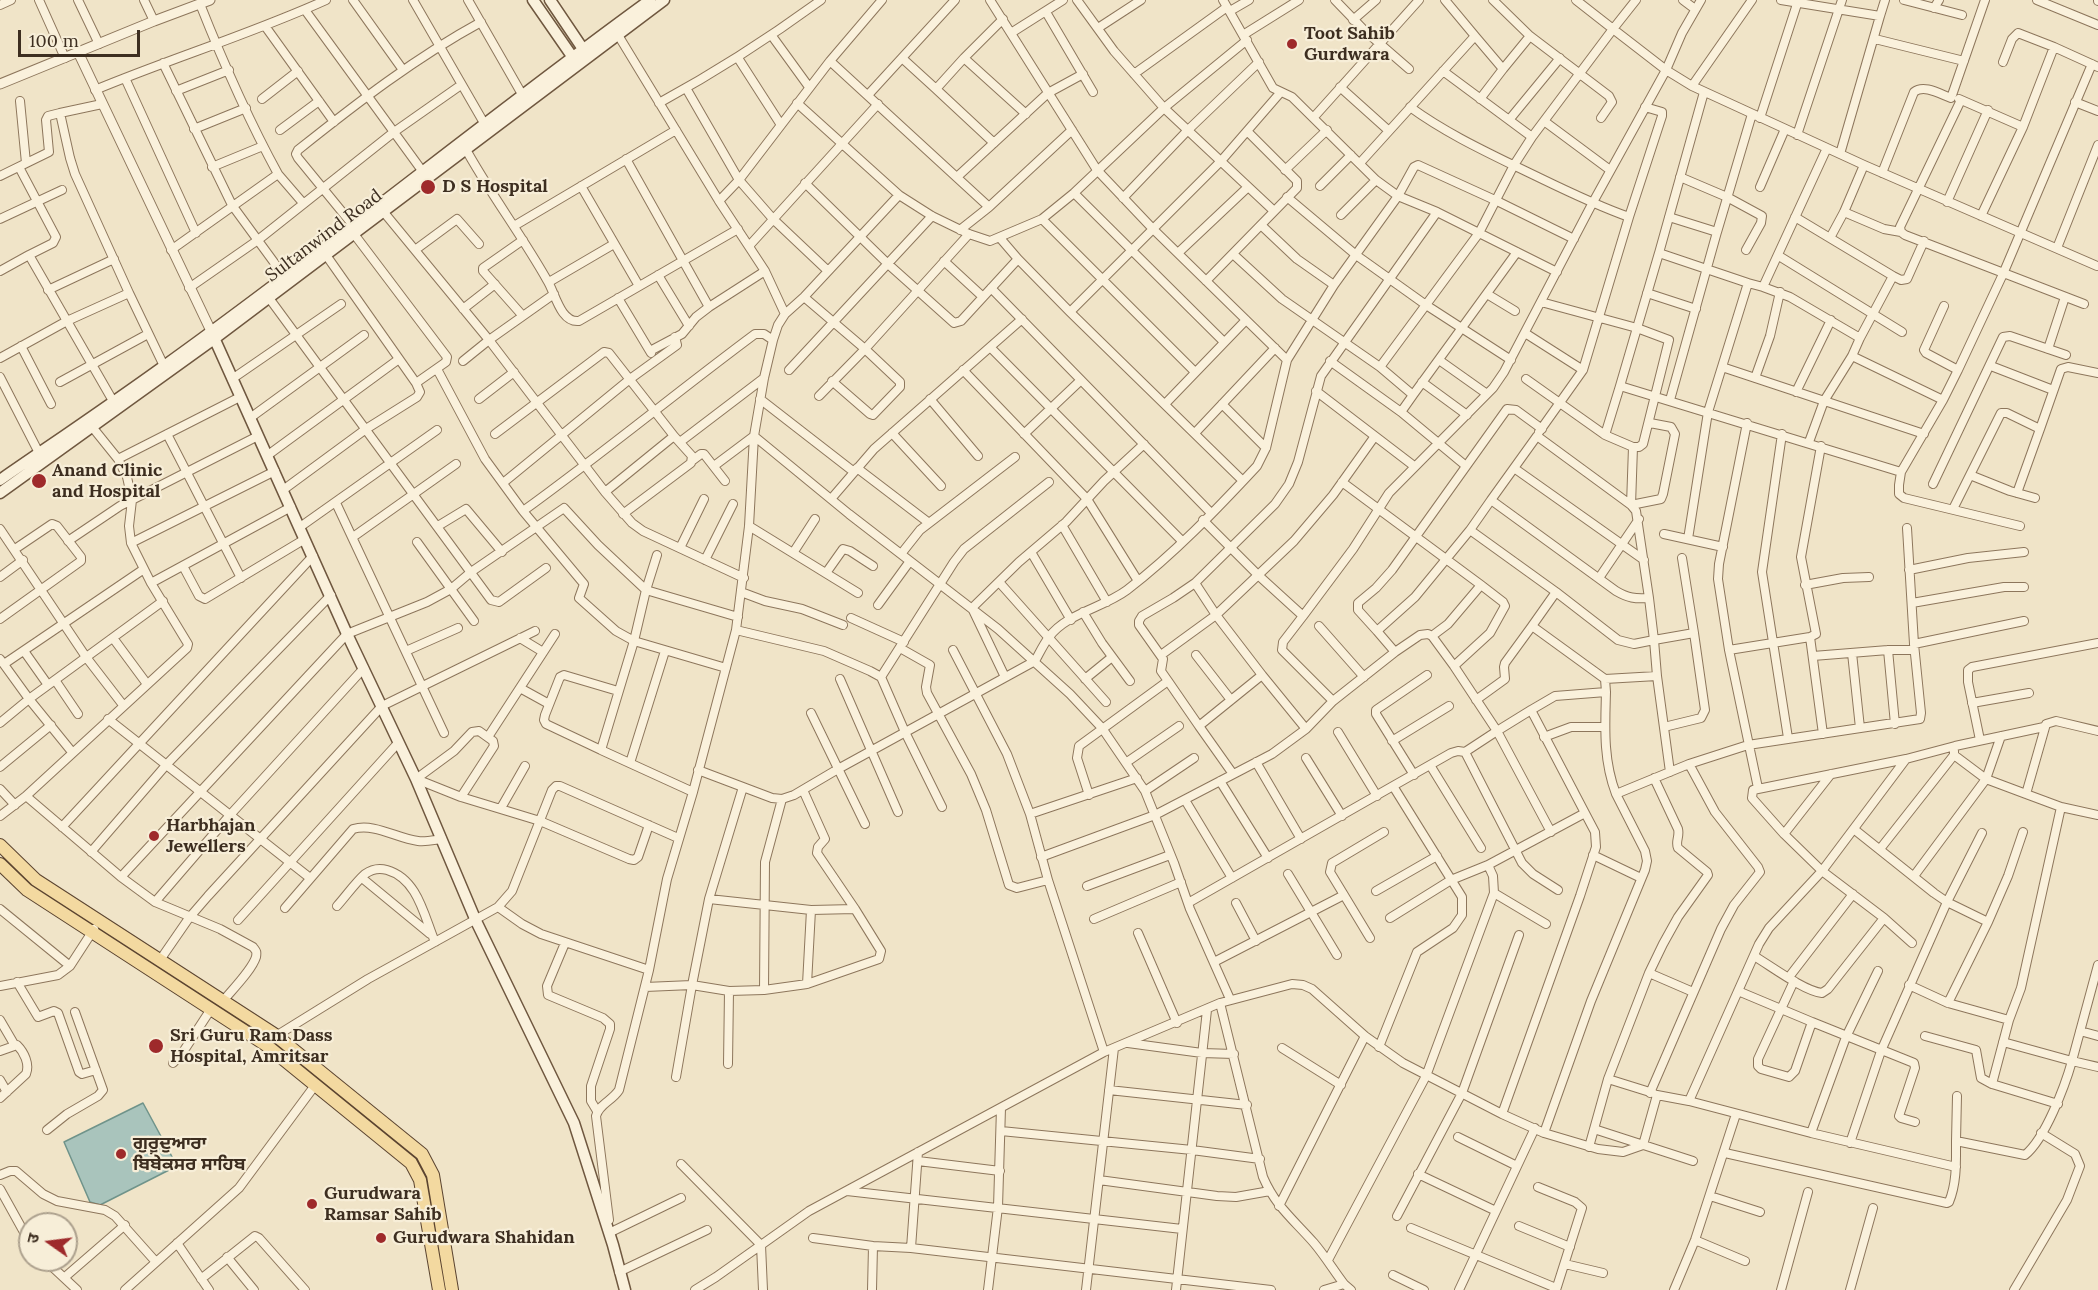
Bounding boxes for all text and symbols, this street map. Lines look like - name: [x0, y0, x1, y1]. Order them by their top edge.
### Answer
- scale bar: [21, 18, 142, 56]
- place label: Toot Sahib Gurdwara: [1304, 23, 1395, 66]
- text: 100 m: [29, 29, 79, 52]
- marker: Toot Sahib Gurdwara: [1285, 37, 1299, 51]
- place label: D S Hospital: [442, 176, 548, 198]
- marker: D S Hospital: [419, 178, 437, 196]
- street label: Sultanwind Road: [261, 185, 387, 287]
- place label: Anand Clinic and Hospital: [52, 460, 162, 502]
- marker: Anand Clinic and Hospital: [30, 472, 48, 490]
- place label: Harbhajan Jewellers: [166, 815, 255, 858]
- marker: Harbhajan Jewellers: [147, 829, 161, 843]
- place label: Sri Guru Ram Dass Hospital, Amritsar: [170, 1025, 333, 1068]
- marker: Sri Guru Ram Dass Hospital, Amritsar: [147, 1037, 165, 1055]
- place label: ਗੁਰੂਦੁਆਰਾ ਬਿਬੇਕਸਰ ਸਾਹਿਬ: [133, 1133, 246, 1176]
- marker: ਗੁਰੂਦੁਆਰਾ ਬਿਬੇਕਸਰ ਸਾਹਿਬ: [114, 1147, 128, 1161]
- place label: Gurudwara Ramsar Sahib: [324, 1183, 441, 1226]
- marker: Gurudwara Ramsar Sahib: [305, 1197, 319, 1211]
- north arrow: [18, 1212, 78, 1272]
- place label: Gurudwara Shahidan: [393, 1227, 575, 1249]
- text: उ: [22, 1231, 43, 1245]
- marker: Gurudwara Shahidan: [374, 1231, 388, 1245]

